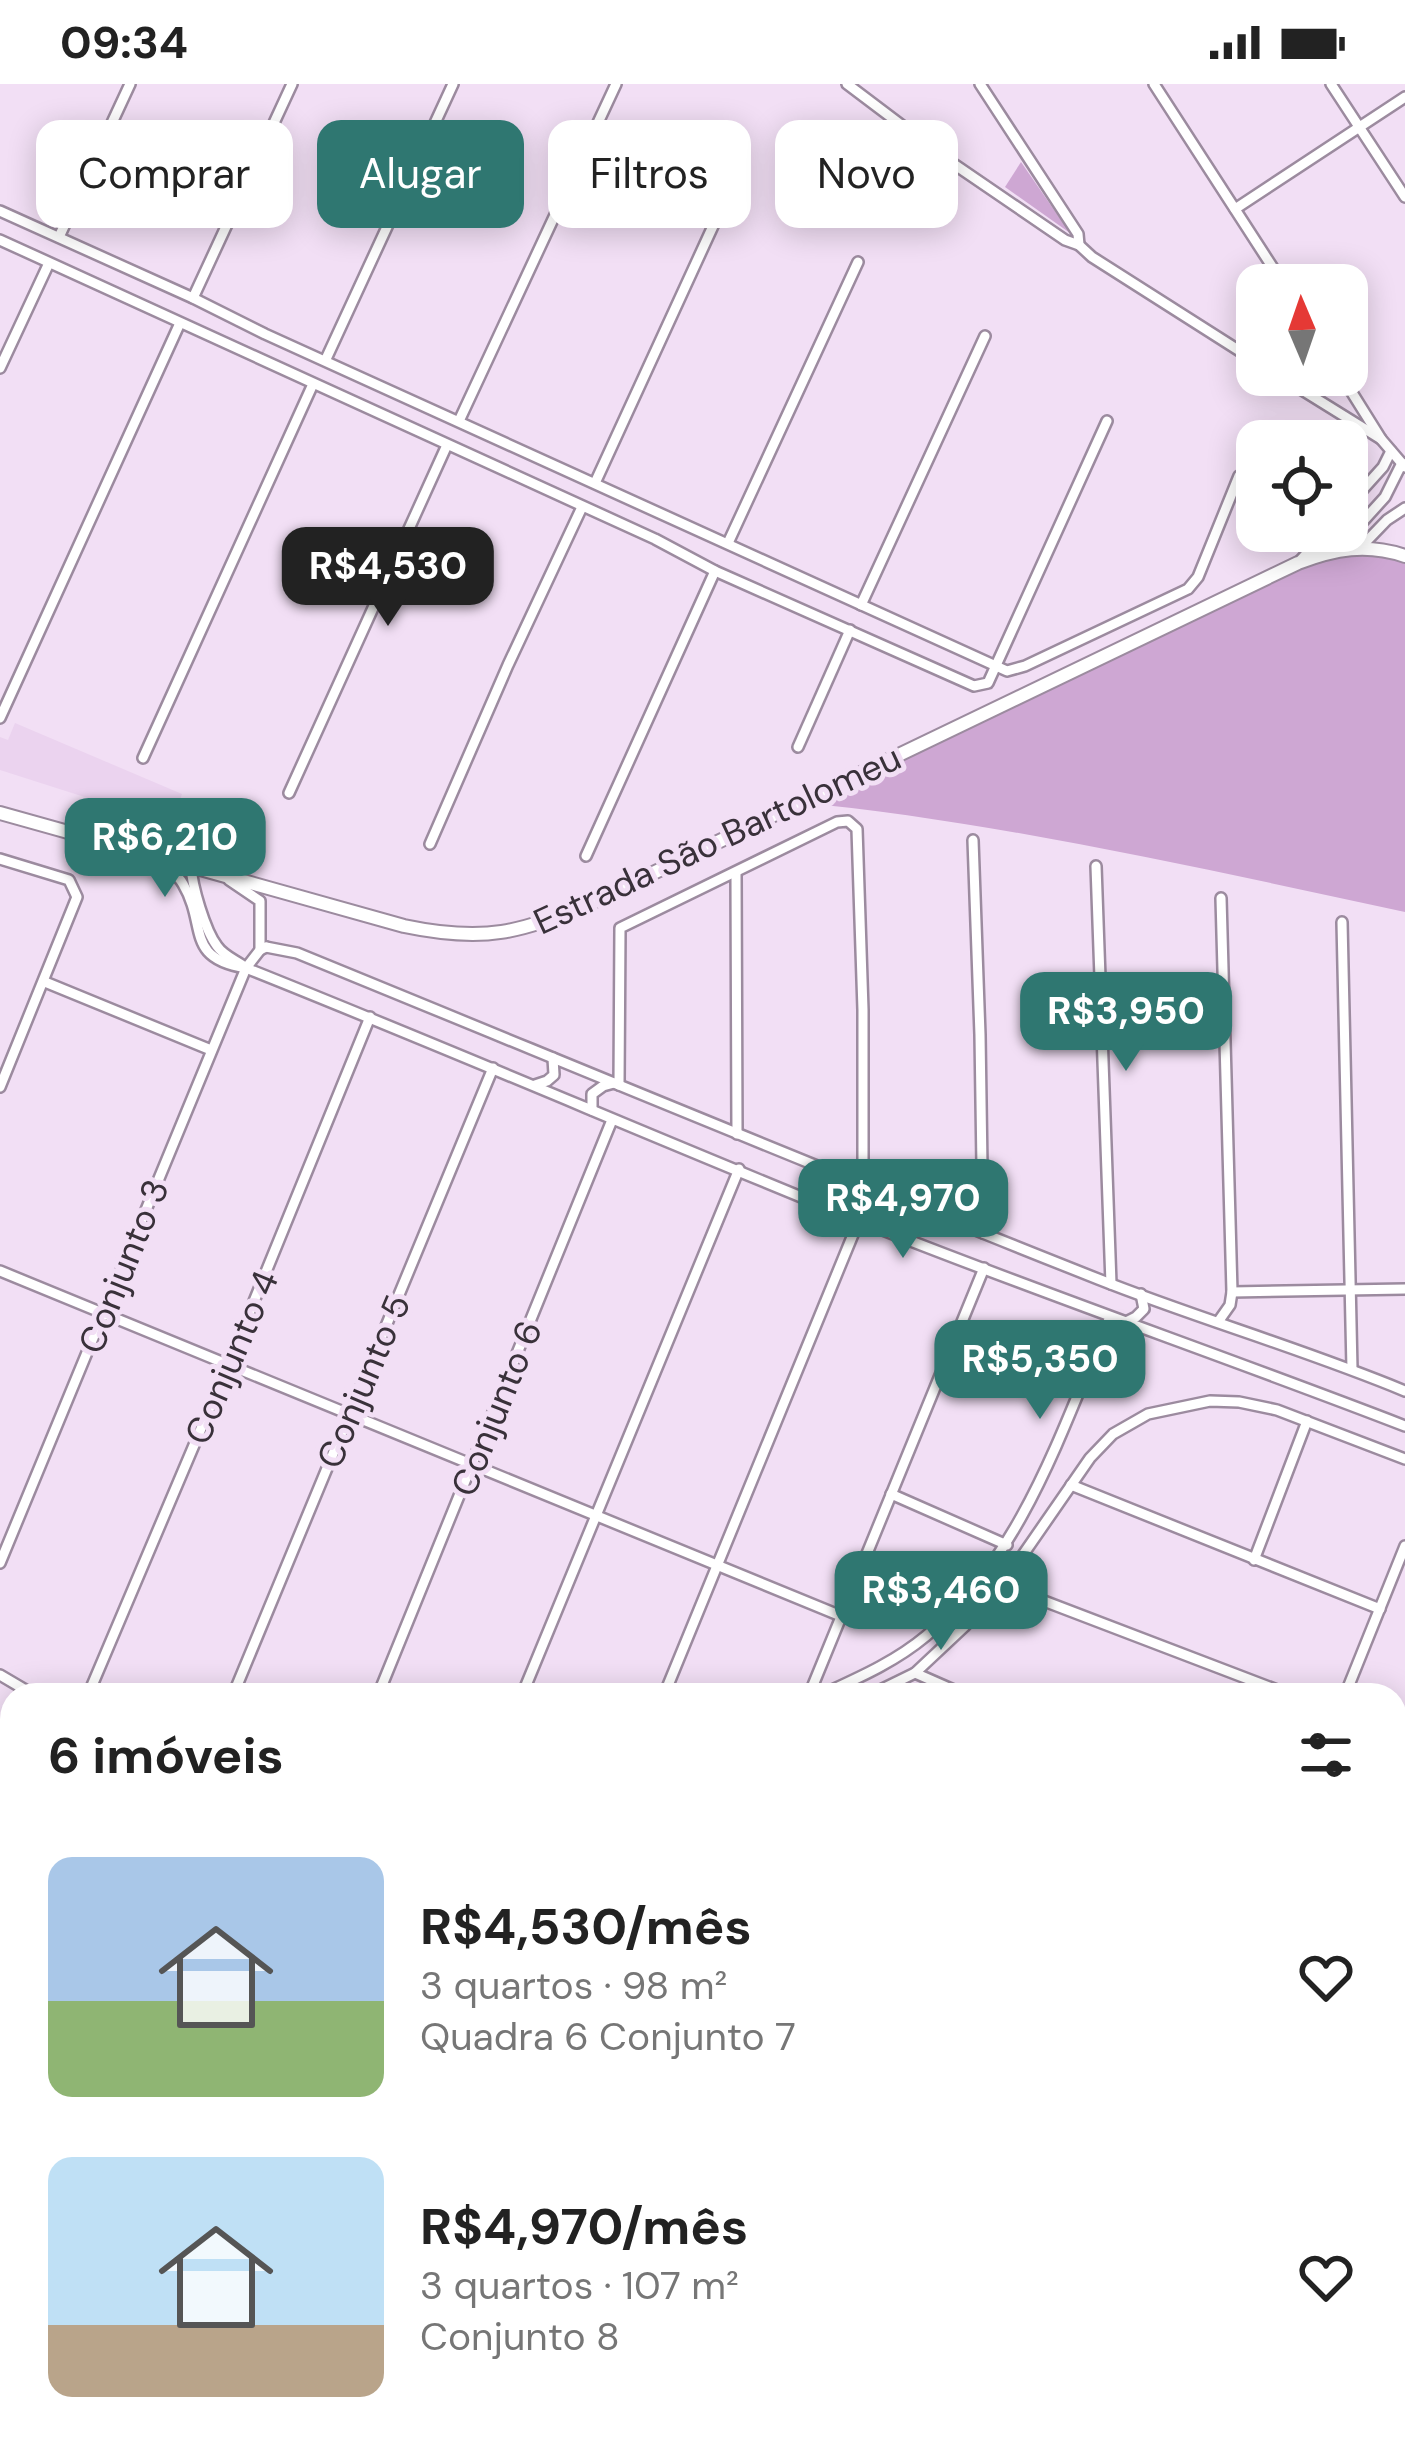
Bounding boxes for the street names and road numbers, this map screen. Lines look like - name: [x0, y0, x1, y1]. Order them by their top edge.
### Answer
- street label: Estrada São Bartolomeu: [526, 734, 908, 945]
- street label: Conjunto 3: [67, 1172, 180, 1360]
- street label: Conjunto 4: [174, 1263, 289, 1451]
- street label: Conjunto 5: [306, 1287, 421, 1475]
- street label: Conjunto 6: [440, 1314, 553, 1503]

